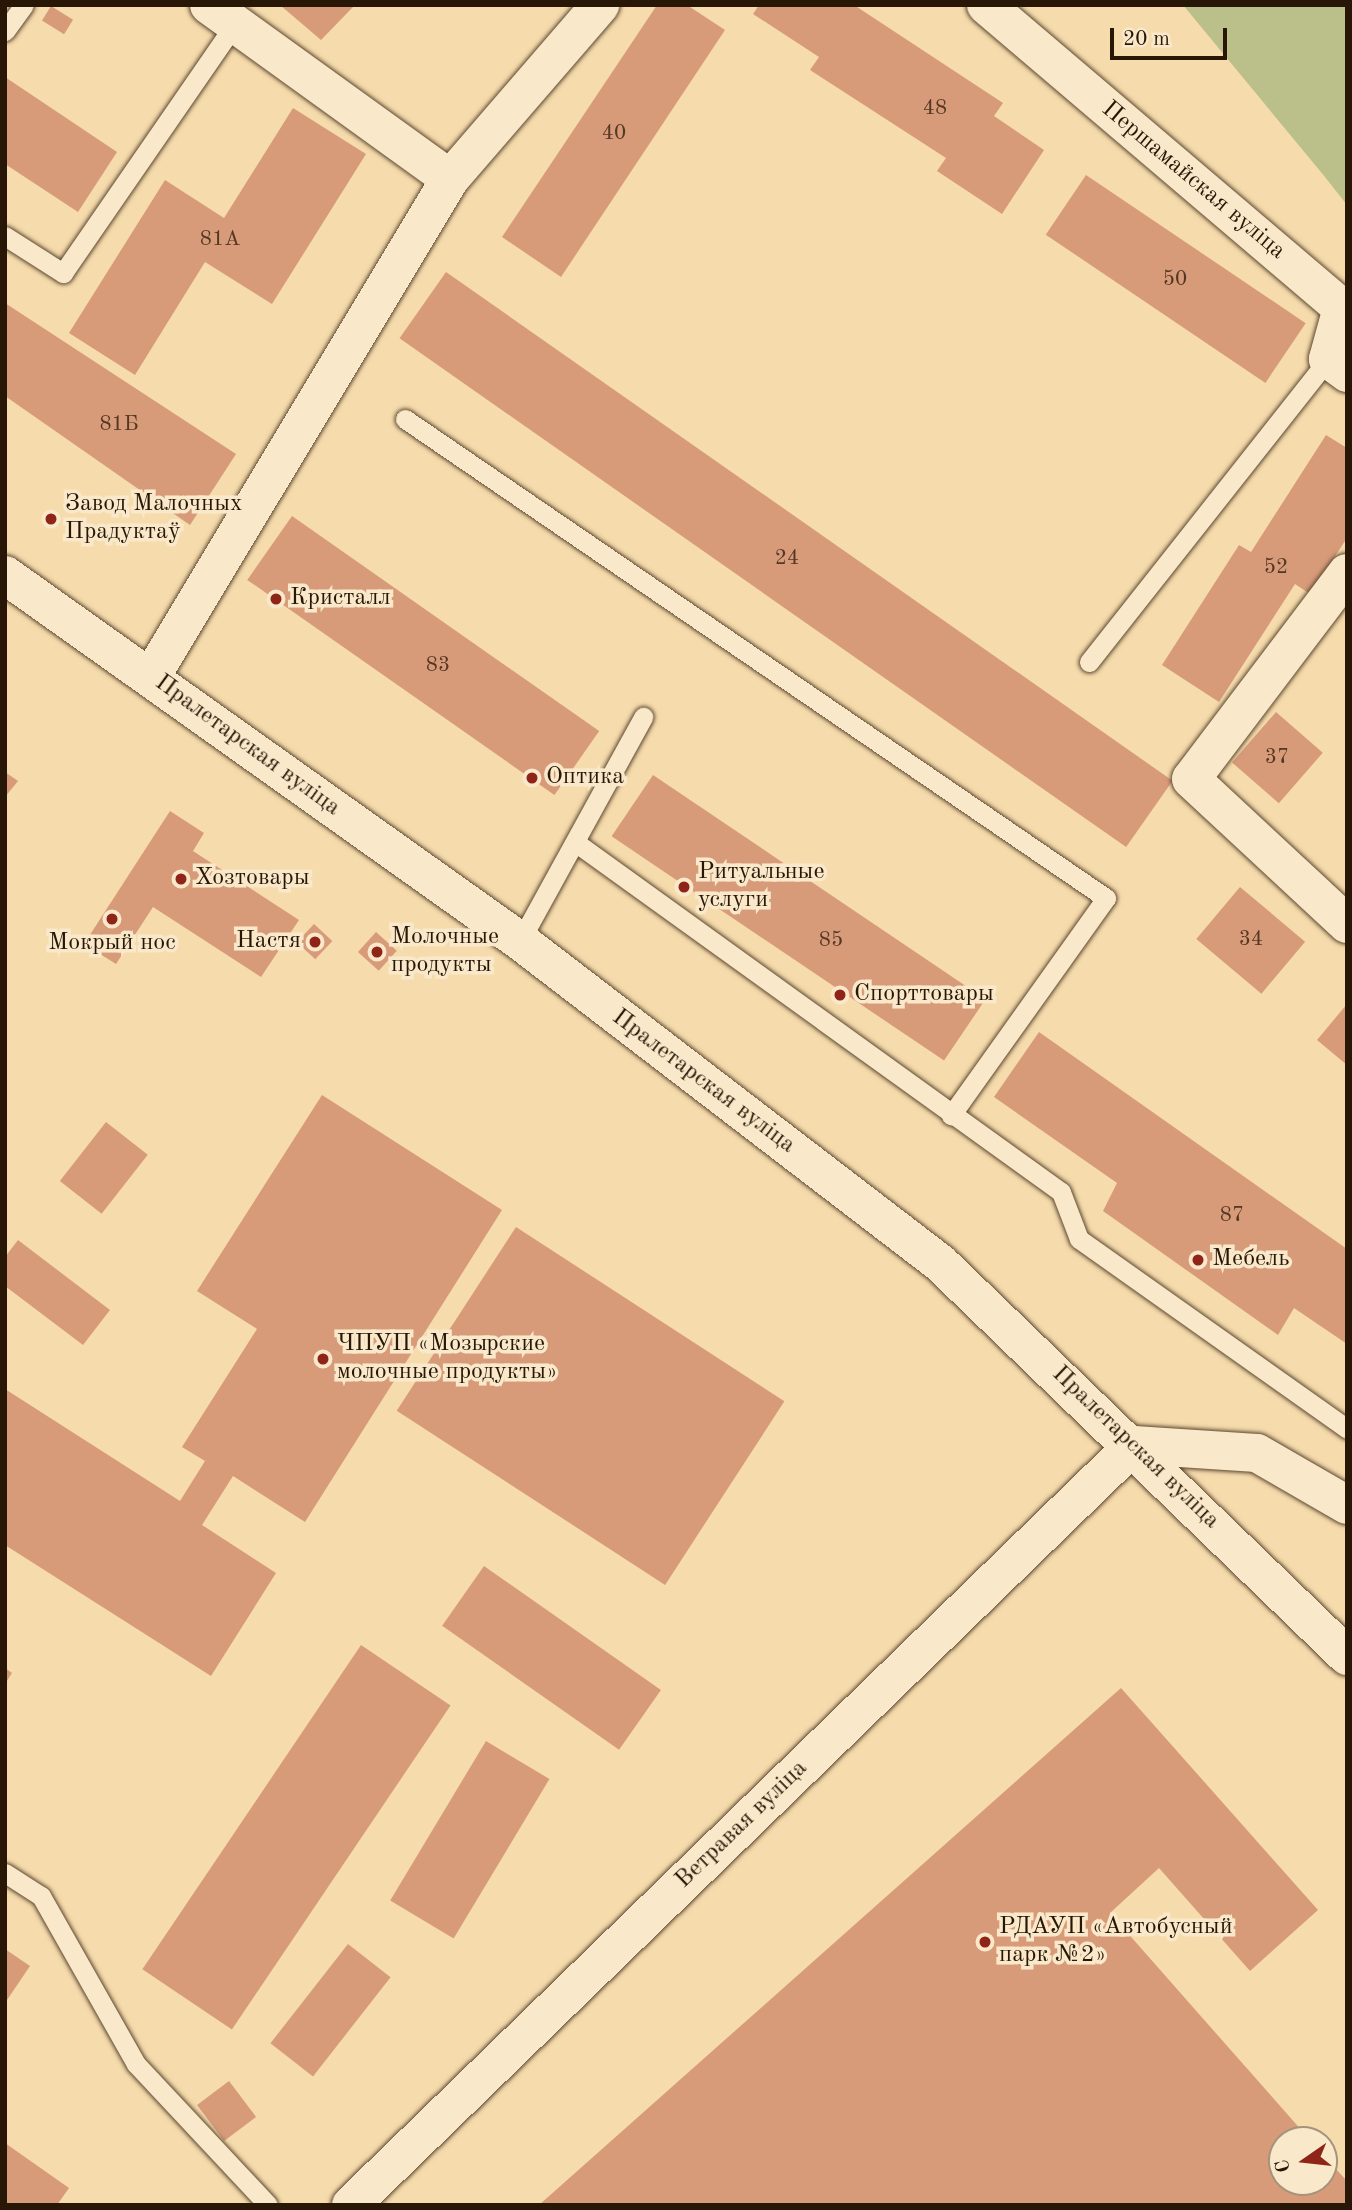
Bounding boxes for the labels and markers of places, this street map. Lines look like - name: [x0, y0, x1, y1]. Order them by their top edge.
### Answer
- place label: Завод Малочных Прадуктаў: [65, 491, 243, 547]
- marker: Завод Малочных Прадуктаў: [43, 511, 59, 527]
- place label: Кристалл: [290, 585, 391, 613]
- marker: Кристалл: [268, 591, 284, 607]
- place label: Оптика: [546, 764, 624, 792]
- marker: Оптика: [524, 770, 540, 786]
- place label: Ритуальные услуги: [698, 859, 824, 915]
- place label: Хозтовары: [195, 865, 310, 893]
- marker: Хозтовары: [173, 871, 189, 887]
- marker: Ритуальные услуги: [676, 879, 692, 895]
- marker: Мокрый нос: [104, 911, 120, 927]
- place label: Молочные продукты: [391, 924, 499, 980]
- place label: Настя: [236, 928, 301, 956]
- place label: Мокрый нос: [48, 930, 176, 958]
- marker: Настя: [307, 934, 323, 950]
- marker: Молочные продукты: [369, 944, 385, 960]
- place label: Спорттовары: [854, 981, 994, 1009]
- marker: Спорттовары: [832, 987, 848, 1003]
- place label: Мебель: [1212, 1246, 1289, 1274]
- marker: Мебель: [1190, 1252, 1206, 1268]
- place label: ЧПУП «Мозырские молочные продукты»: [337, 1331, 558, 1387]
- marker: ЧПУП «Мозырские молочные продукты»: [315, 1351, 331, 1367]
- place label: РДАУП «Автобусный парк №2»: [999, 1914, 1233, 1970]
- marker: РДАУП «Автобусный парк №2»: [977, 1934, 993, 1950]

